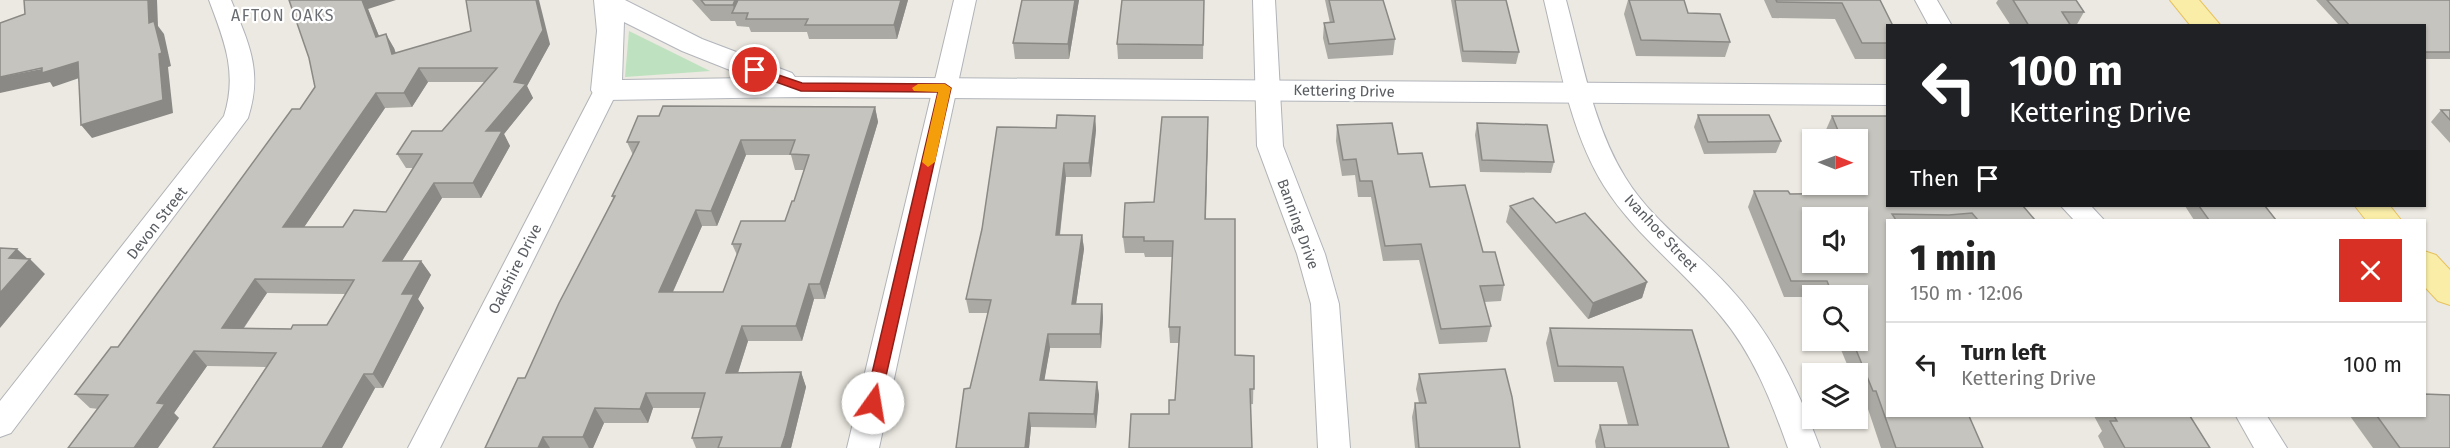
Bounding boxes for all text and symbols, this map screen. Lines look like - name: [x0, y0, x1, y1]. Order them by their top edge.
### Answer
- district label: AFTON OAKS: [231, 6, 335, 25]
- pin: [729, 44, 780, 95]
- text: 100 m: [2009, 46, 2123, 96]
- icon: left: [1910, 48, 1988, 126]
- icon: arrive: [738, 53, 771, 86]
- street label: Kettering Drive: [1293, 81, 1395, 101]
- text: Kettering Drive: [2009, 97, 2191, 129]
- north arrow: [1802, 129, 1868, 195]
- map controls: [1802, 129, 1868, 429]
- icon: arrive: [1971, 162, 2004, 195]
- text: Then: [1910, 165, 1959, 192]
- street label: Banning Drive: [1273, 176, 1323, 272]
- street label: Devon Street: [123, 183, 191, 263]
- street label: Ivanhoe Street: [1621, 191, 1702, 276]
- button: sound: [1802, 207, 1868, 273]
- street label: Oakshire Drive: [485, 221, 545, 317]
- text: 1 min: [1910, 236, 1996, 280]
- button: close: [2339, 239, 2402, 302]
- text: 150 m · 12:06: [1910, 281, 2023, 305]
- button: search: [1802, 285, 1868, 351]
- text: Turn left: [1961, 339, 2046, 366]
- icon: left: [1910, 348, 1943, 381]
- text: 100 m: [2343, 351, 2402, 378]
- button: layers: [1802, 363, 1868, 429]
- text: Kettering Drive: [1961, 366, 2096, 390]
- position arrow: [841, 371, 905, 435]

